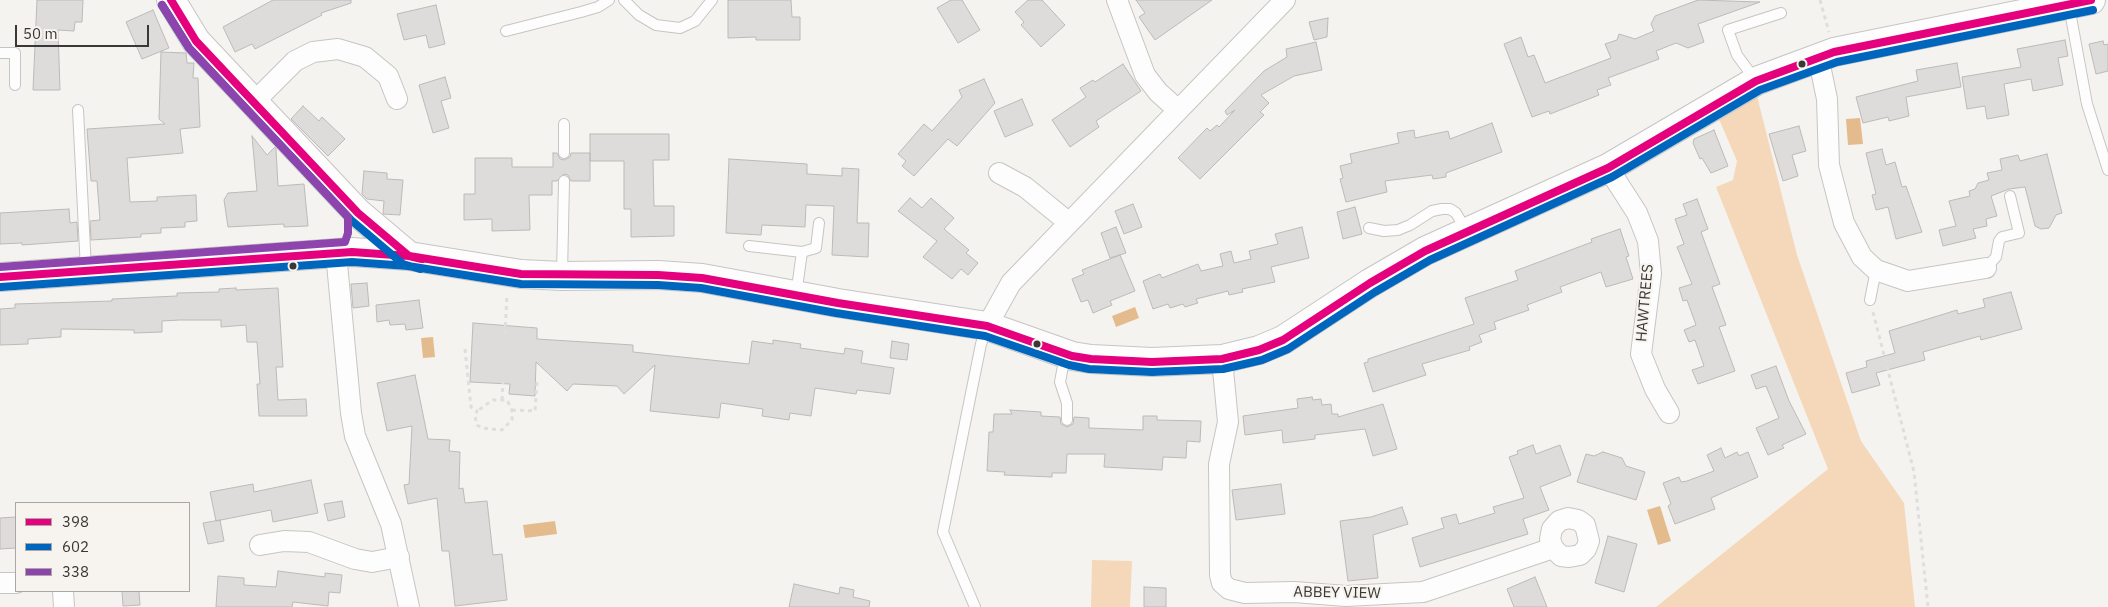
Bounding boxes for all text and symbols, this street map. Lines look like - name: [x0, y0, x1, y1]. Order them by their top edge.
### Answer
- scale bar: [18, 15, 151, 47]
- text: 50 m: [23, 24, 58, 43]
- unlabelled marker: [1797, 59, 1807, 69]
- unlabelled marker: [288, 261, 298, 271]
- street label: HAWTREES: [1633, 263, 1657, 343]
- unlabelled marker: [1032, 339, 1042, 349]
- legend: [15, 502, 190, 592]
- text: 398: [62, 512, 89, 531]
- text: 602: [62, 537, 89, 556]
- text: 338: [62, 562, 89, 581]
- street label: ABBEY VIEW: [1293, 583, 1381, 603]

